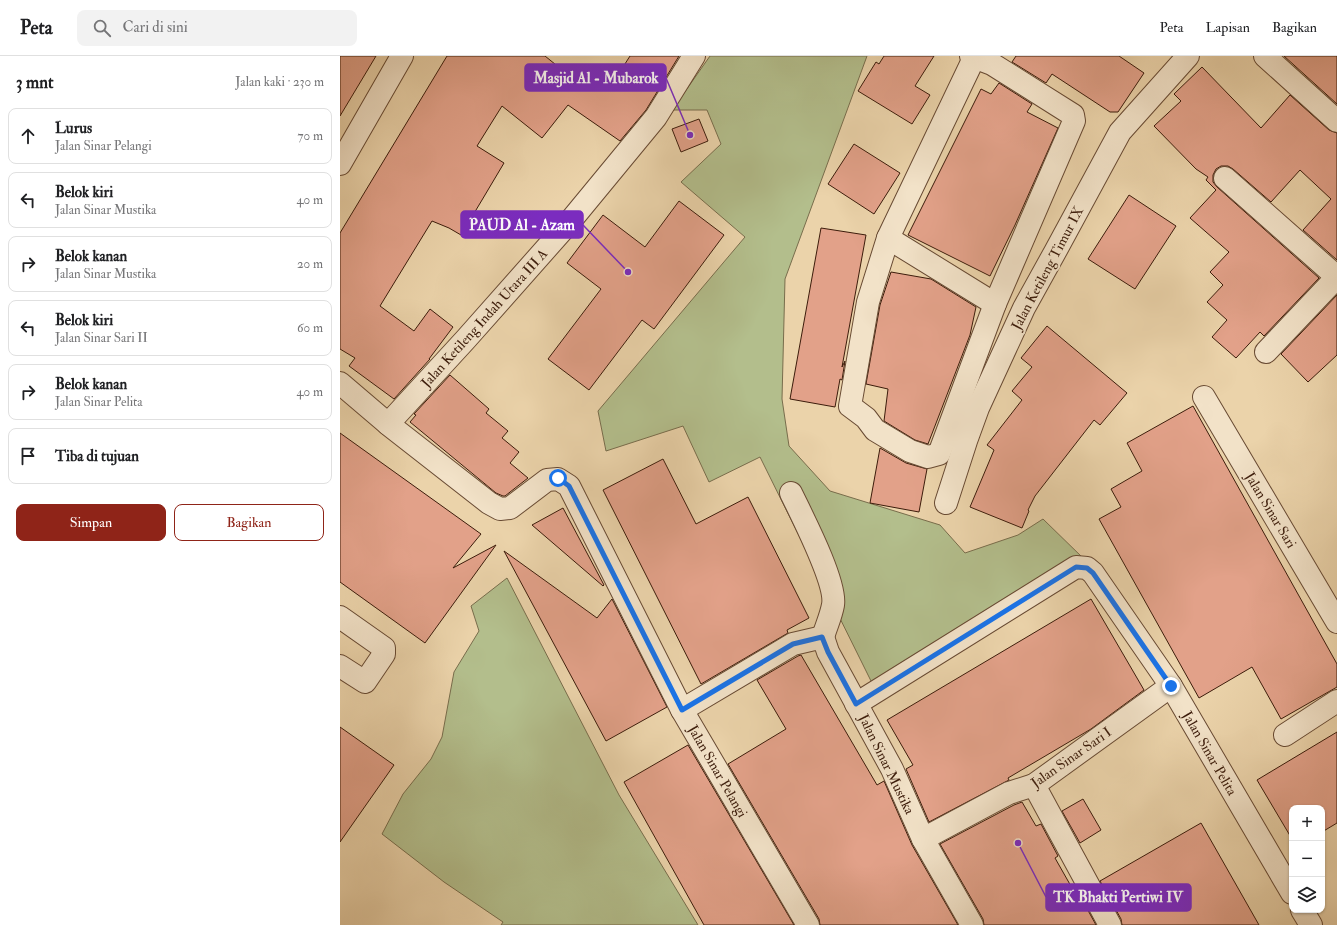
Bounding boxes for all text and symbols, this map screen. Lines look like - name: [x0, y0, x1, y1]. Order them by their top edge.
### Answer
- search box: [77, 10, 357, 46]
- text: Peta: [20, 16, 53, 40]
- icon: search: [91, 17, 113, 39]
- text: Cari di sini: [123, 18, 188, 37]
- text: Peta: [1160, 19, 1183, 36]
- text: Lapisan: [1205, 19, 1250, 36]
- text: Bagikan: [1272, 19, 1317, 36]
- callout: Masjid Al - Mubarok: [525, 64, 666, 91]
- text: Masjid Al - Mubarok: [532, 69, 659, 88]
- text: 3 mnt: [16, 72, 53, 93]
- text: Jalan kaki · 230 m: [235, 74, 324, 90]
- text: Lurus: [55, 119, 92, 138]
- icon: ahead: [17, 125, 39, 147]
- text: 70 m: [298, 128, 323, 144]
- text: Jalan Sinar Pelangi: [55, 138, 152, 154]
- text: Belok kiri: [55, 183, 113, 202]
- icon: left: [17, 189, 39, 211]
- text: 40 m: [297, 192, 323, 208]
- text: Jalan Sinar Mustika: [55, 202, 156, 218]
- street label: Jalan Ketileng Timur IX: [1007, 203, 1087, 334]
- callout: PAUD Al - Azam: [461, 211, 583, 238]
- text: PAUD Al - Azam: [469, 216, 575, 235]
- street label: Jalan Ketileng Indah Utara III A: [417, 245, 551, 392]
- text: Belok kanan: [55, 247, 127, 266]
- icon: right: [17, 253, 39, 275]
- text: 20 m: [297, 256, 323, 272]
- text: Jalan Sinar Mustika: [55, 266, 156, 282]
- text: Belok kiri: [55, 311, 113, 330]
- icon: left: [17, 317, 39, 339]
- text: 60 m: [297, 320, 323, 336]
- text: Jalan Sinar Sari II: [55, 330, 148, 346]
- text: Belok kanan: [55, 375, 127, 394]
- icon: right: [17, 381, 39, 403]
- text: 40 m: [297, 384, 323, 400]
- text: Jalan Sinar Pelita: [55, 394, 143, 410]
- icon: arrive: [17, 445, 39, 467]
- text: Tiba di tujuan: [55, 447, 139, 466]
- street label: Jalan Sinar Sari: [1241, 468, 1300, 552]
- route start: [549, 469, 567, 487]
- button: Simpan: [16, 504, 166, 541]
- button: Bagikan: [174, 504, 324, 541]
- route end: [1162, 677, 1180, 695]
- street label: Jalan Sinar Pelita: [1178, 707, 1241, 799]
- street label: Jalan Sinar Mustika: [855, 711, 918, 817]
- street label: Jalan Sinar Pelangi: [684, 721, 751, 821]
- street label: Jalan Sinar Sari I: [1027, 723, 1115, 792]
- map controls: [1289, 805, 1325, 913]
- button: +: [1289, 805, 1325, 841]
- button: −: [1289, 841, 1325, 877]
- button: layers: [1289, 877, 1325, 913]
- callout: TK Bhakti Pertiwi IV: [1046, 884, 1191, 911]
- text: TK Bhakti Pertiwi IV: [1052, 888, 1184, 907]

